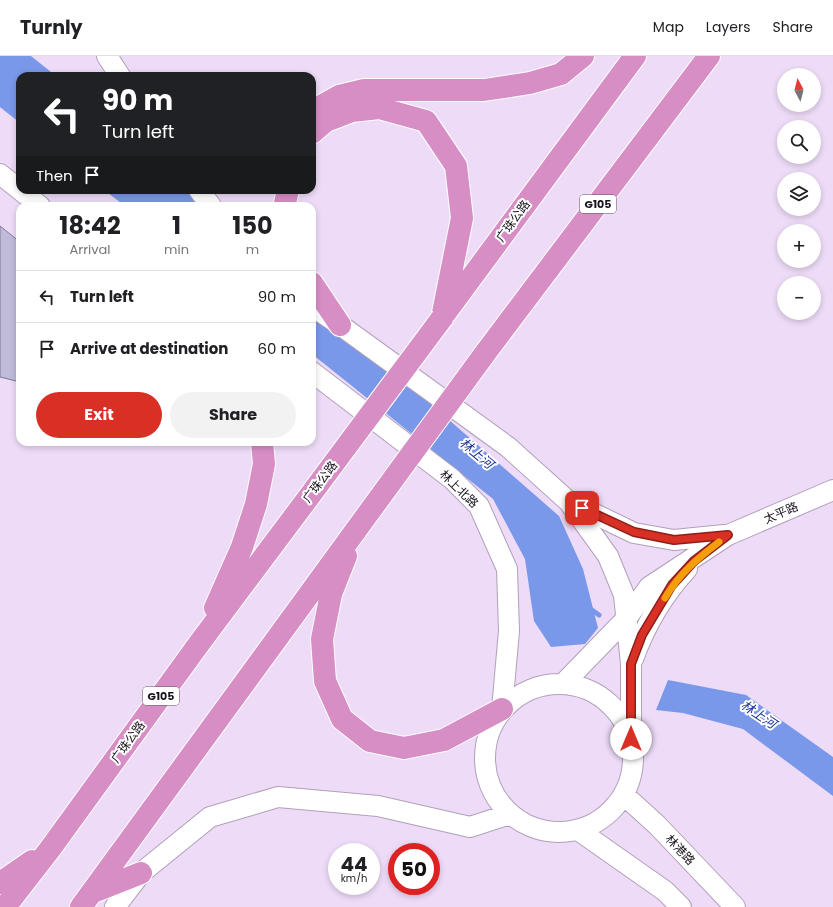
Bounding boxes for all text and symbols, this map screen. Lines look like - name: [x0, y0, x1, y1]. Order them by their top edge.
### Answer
- text: Turnly: [20, 14, 83, 41]
- text: Map: [653, 17, 684, 37]
- text: Layers: [706, 17, 750, 37]
- text: Share: [772, 17, 813, 37]
- north arrow: [777, 68, 821, 112]
- map controls: [777, 68, 821, 320]
- text: 90 m: [102, 81, 173, 120]
- icon: left: [36, 88, 88, 140]
- text: Turn left: [102, 119, 174, 144]
- button: search: [777, 120, 821, 164]
- icon: arrive: [81, 164, 103, 186]
- text: Then: [36, 165, 73, 186]
- button: layers: [777, 172, 821, 216]
- road number: G105: [580, 195, 616, 213]
- street label: 广珠公路: [492, 196, 534, 245]
- text: 18:42: [59, 209, 121, 242]
- text: 1: [172, 209, 181, 242]
- text: 150: [232, 209, 273, 242]
- button: +: [777, 224, 821, 268]
- text: Arrival: [70, 240, 111, 259]
- text: min: [164, 240, 189, 259]
- text: m: [246, 240, 259, 259]
- button: −: [777, 276, 821, 320]
- icon: left: [36, 286, 58, 308]
- text: Turn left: [70, 286, 134, 307]
- text: 90 m: [258, 286, 296, 307]
- icon: arrive: [36, 338, 58, 360]
- text: Arrive at destination: [70, 338, 228, 359]
- text: 60 m: [258, 338, 296, 359]
- button: Exit: [36, 392, 162, 438]
- button: Share: [170, 392, 296, 438]
- water label: 林上河: [456, 434, 500, 475]
- street label: 广珠公路: [298, 457, 341, 506]
- street label: 林上北路: [436, 466, 483, 511]
- pin: [565, 491, 599, 525]
- icon: arrive: [571, 497, 593, 519]
- street label: 太平路: [761, 498, 801, 527]
- road number: G105: [143, 687, 179, 705]
- water label: 林上河: [737, 696, 783, 735]
- street label: 广珠公路: [107, 717, 149, 766]
- position arrow: [610, 718, 652, 760]
- street label: 林港路: [662, 831, 699, 869]
- speed limit sign: 50: [388, 843, 440, 895]
- text: 44: [340, 850, 368, 878]
- text: km/h: [341, 871, 367, 886]

